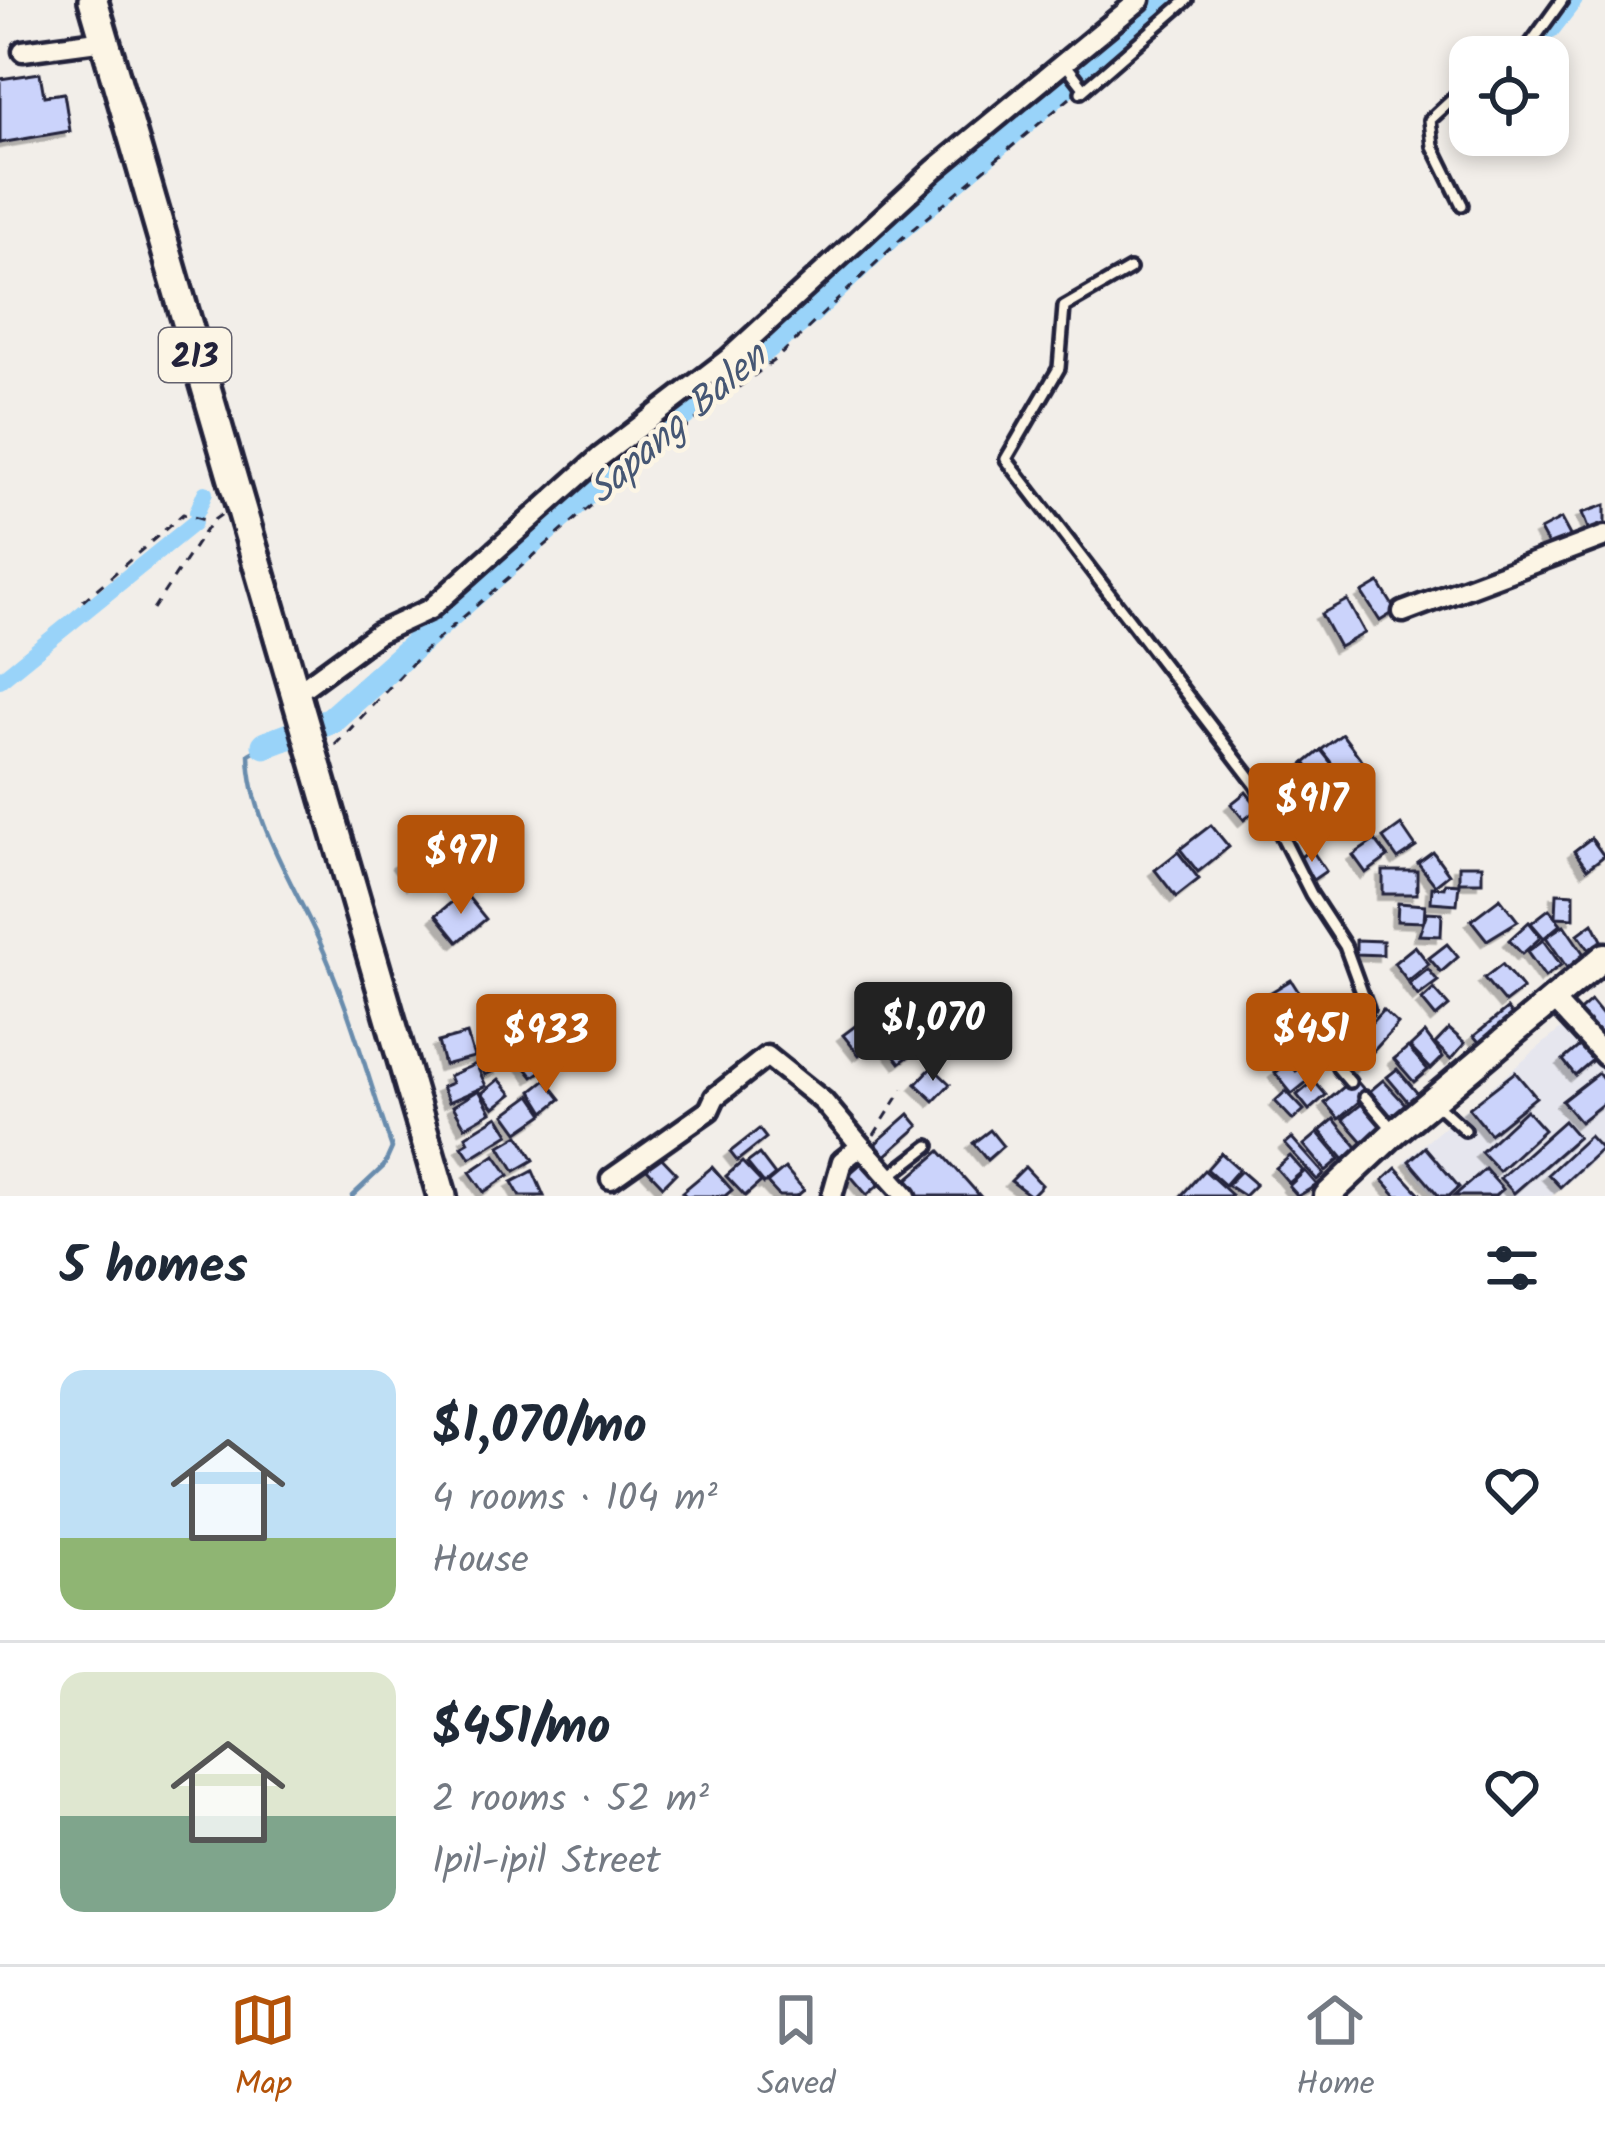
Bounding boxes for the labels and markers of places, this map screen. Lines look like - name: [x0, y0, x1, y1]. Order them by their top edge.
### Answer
- pin: $917: [1241, 763, 1383, 865]
- pin: $971: [390, 815, 532, 917]
- pin: $1,070: [835, 982, 1031, 1084]
- pin: $451: [1240, 993, 1382, 1095]
- pin: $933: [475, 994, 617, 1096]

